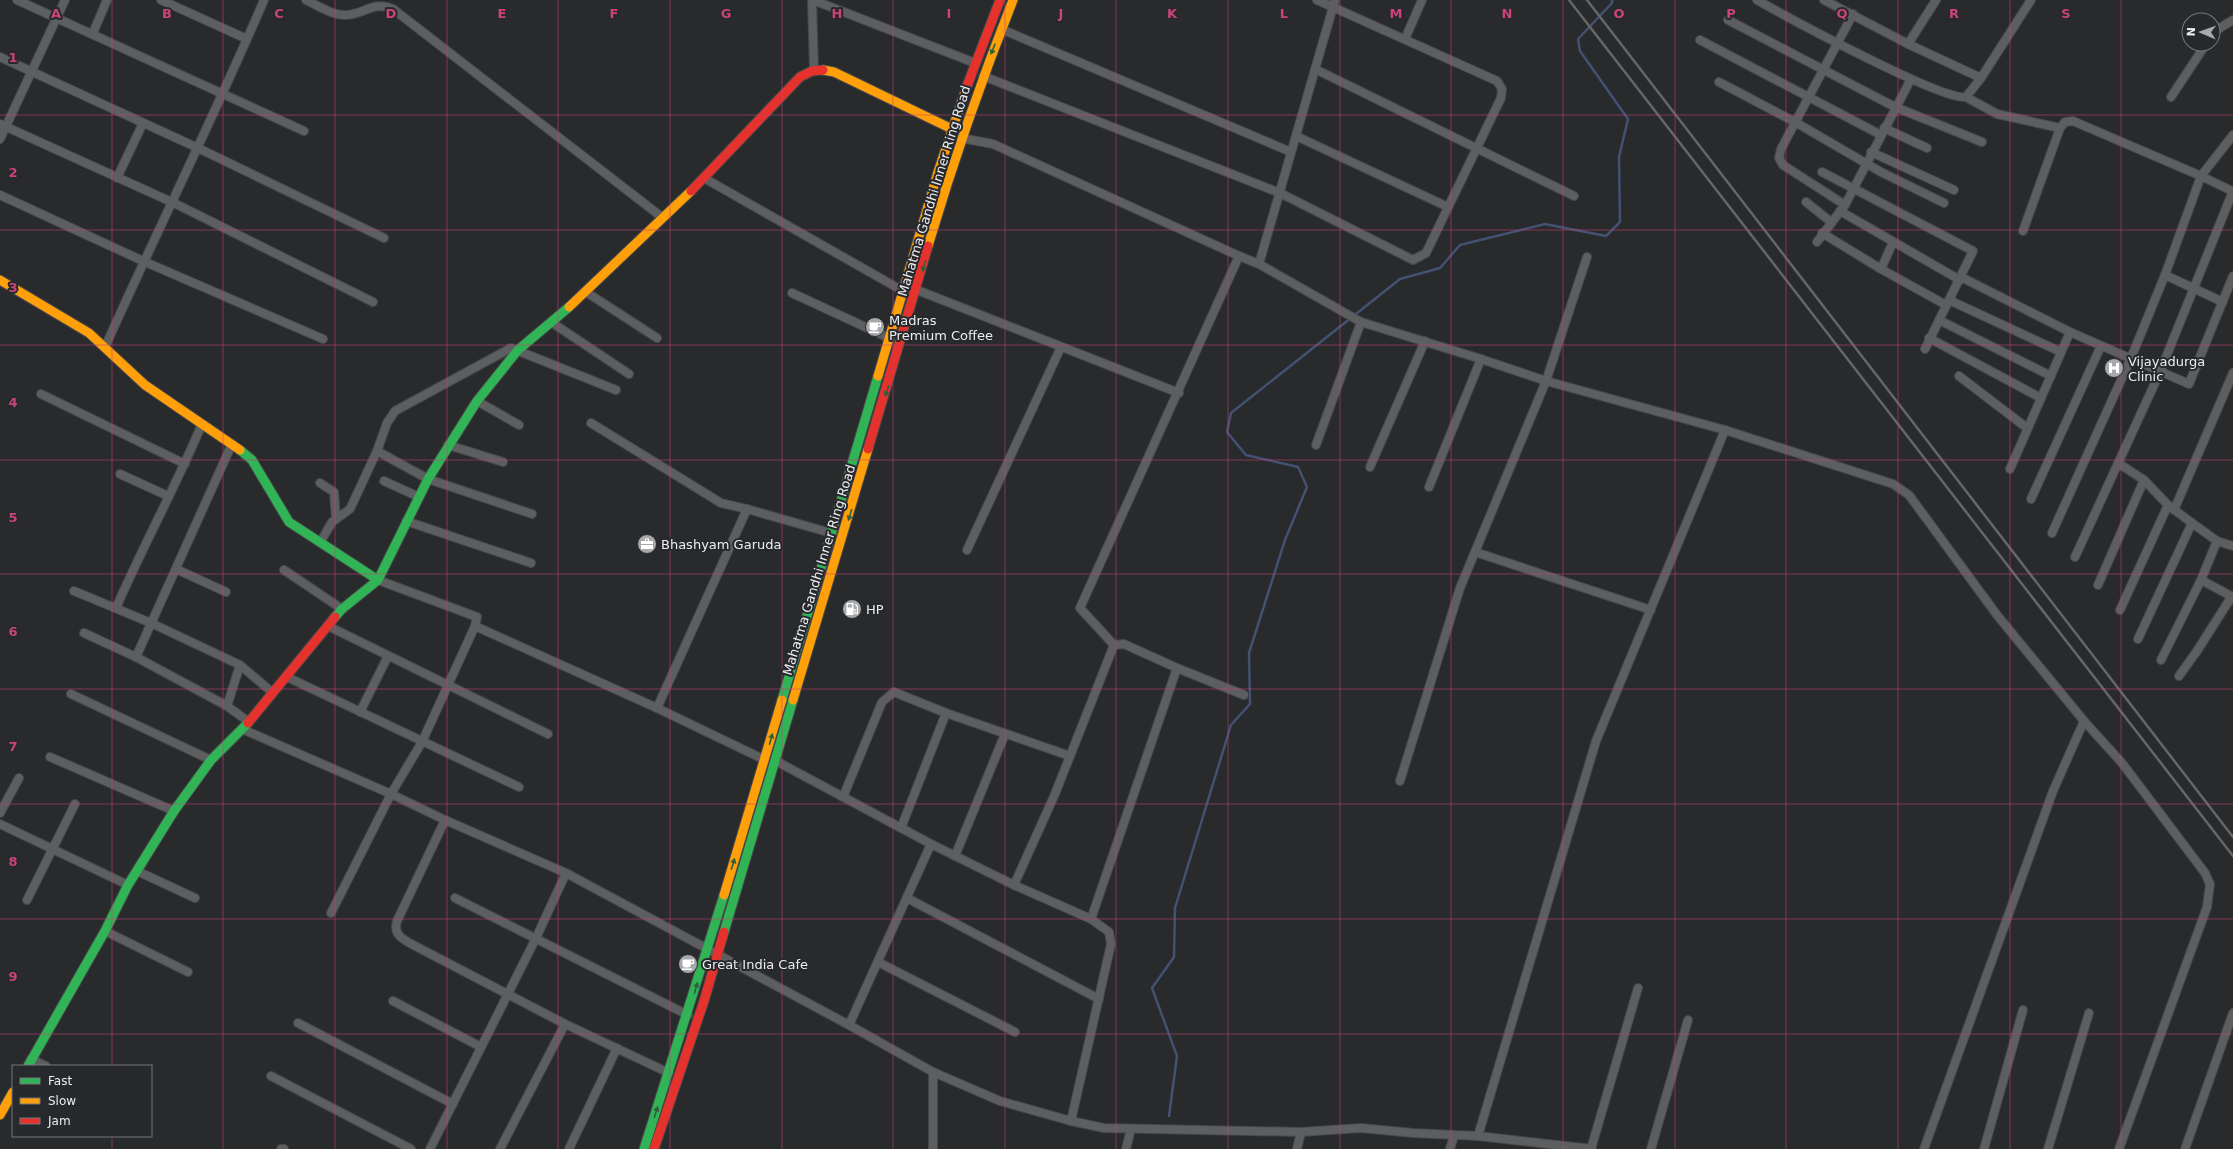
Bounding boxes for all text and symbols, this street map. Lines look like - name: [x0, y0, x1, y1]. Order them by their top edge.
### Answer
- text: A: [51, 6, 61, 21]
- text: B: [162, 6, 172, 21]
- text: C: [274, 6, 284, 21]
- text: D: [386, 6, 397, 21]
- text: E: [498, 6, 506, 21]
- text: F: [610, 6, 618, 21]
- text: G: [721, 6, 731, 21]
- text: H: [832, 6, 842, 21]
- text: I: [947, 6, 951, 21]
- text: J: [1058, 6, 1063, 21]
- text: K: [1167, 6, 1178, 21]
- text: L: [1280, 6, 1288, 21]
- text: M: [1390, 6, 1402, 21]
- text: N: [1502, 6, 1512, 21]
- text: O: [1613, 6, 1625, 21]
- text: P: [1726, 6, 1736, 21]
- text: Q: [1836, 6, 1848, 21]
- text: R: [1949, 6, 1959, 21]
- text: S: [2061, 6, 2071, 21]
- north arrow: [2181, 12, 2221, 52]
- text: N: [2185, 27, 2198, 37]
- one-way arrow: [990, 44, 996, 56]
- text: 1: [8, 50, 18, 65]
- street label: Mahatma Gandhi Inner Ring Road: [895, 84, 973, 298]
- text: 2: [8, 165, 18, 180]
- one-way arrow: [921, 260, 927, 272]
- text: 3: [8, 280, 18, 295]
- place label: Madras Premium Coffee: [889, 313, 993, 343]
- cafe icon: Madras Premium Coffee: [864, 316, 886, 338]
- place label: Vijayadurga Clinic: [2128, 354, 2205, 384]
- hospital icon: Vijayadurga Clinic: [2103, 357, 2125, 379]
- one-way arrow: [884, 385, 890, 397]
- text: 4: [8, 395, 18, 410]
- street label: Mahatma Gandhi Inner Ring Road: [780, 463, 858, 677]
- text: 5: [8, 510, 18, 525]
- one-way arrow: [847, 510, 853, 522]
- office icon: Bhashyam Garuda: [636, 533, 658, 555]
- place label: Bhashyam Garuda: [661, 537, 781, 552]
- fuel station icon: HP: [841, 598, 863, 620]
- place label: HP: [866, 602, 884, 617]
- text: 6: [8, 624, 18, 639]
- one-way arrow: [768, 733, 774, 745]
- text: 7: [8, 739, 18, 754]
- text: 8: [8, 854, 18, 869]
- one-way arrow: [730, 858, 736, 870]
- cafe icon: Great India Cafe: [677, 953, 699, 975]
- place label: Great India Cafe: [702, 957, 808, 972]
- text: 9: [8, 969, 18, 984]
- one-way arrow: [693, 982, 699, 994]
- legend: [12, 1065, 152, 1137]
- text: Fast: [48, 1074, 72, 1088]
- text: Slow: [48, 1094, 76, 1108]
- one-way arrow: [653, 1106, 659, 1118]
- text: Jam: [47, 1114, 71, 1128]

